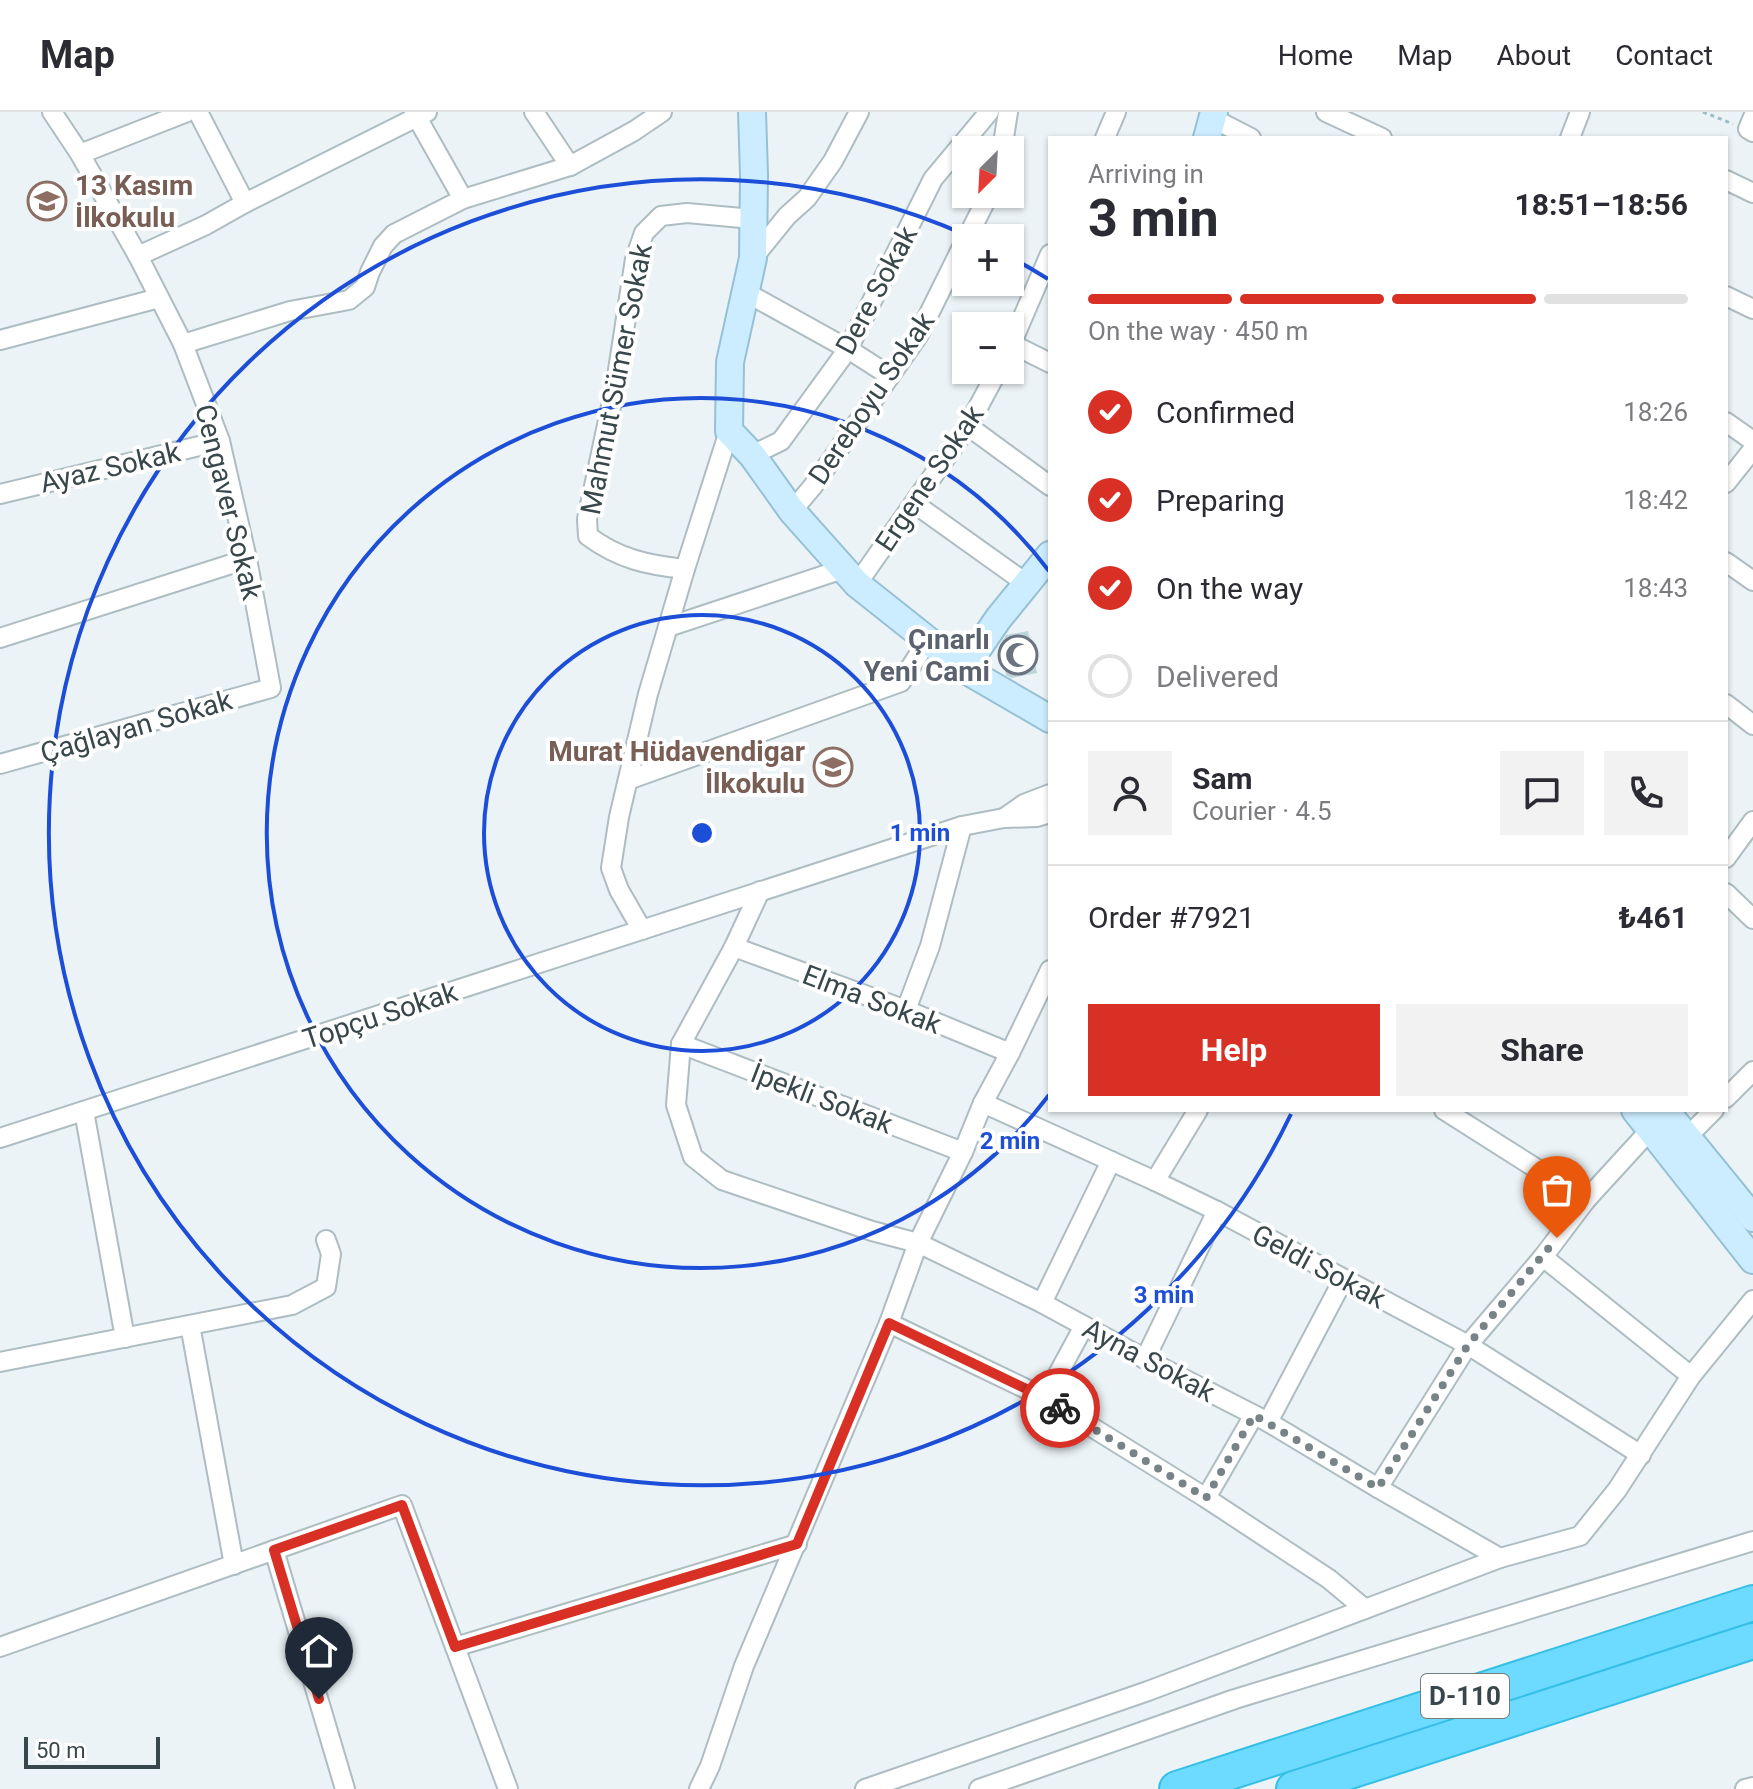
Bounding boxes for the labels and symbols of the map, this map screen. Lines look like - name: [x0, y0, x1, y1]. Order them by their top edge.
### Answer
- north arrow: [952, 136, 1024, 208]
- place label: 13 Kasım İlkokulu: [75, 169, 193, 234]
- school or university icon: 13 Kasım İlkokulu: [26, 180, 68, 222]
- street label: Dere Sokak: [829, 220, 924, 360]
- street label: Mahmut Sümer Sokak: [574, 240, 659, 517]
- street label: Dereboyu Sokak: [802, 305, 942, 491]
- street label: Ergene Sokak: [868, 398, 991, 558]
- street label: Cengaver Sokak: [188, 401, 269, 604]
- street label: Ayaz Sokak: [37, 435, 184, 500]
- place label: Çınarlı Yeni Cami: [863, 623, 990, 688]
- mosque icon: Çınarlı Yeni Cami: [997, 634, 1039, 676]
- street label: Çağlayan Sokak: [36, 683, 237, 770]
- place label: Murat Hüdavendigar İlkokulu: [548, 735, 805, 800]
- school or university icon: Murat Hüdavendigar İlkokulu: [812, 746, 854, 788]
- centre of rings: [688, 819, 716, 847]
- text: 1 min: [890, 819, 950, 847]
- street label: Elma Sokak: [798, 958, 946, 1041]
- street label: Topçu Sokak: [299, 975, 462, 1056]
- street label: İpekli Sokak: [746, 1056, 898, 1141]
- text: 2 min: [980, 1127, 1040, 1155]
- pin: [1523, 1156, 1591, 1238]
- street label: Geldi Sokak: [1246, 1217, 1392, 1316]
- text: 3 min: [1134, 1281, 1194, 1309]
- street label: Ayna Sokak: [1077, 1312, 1221, 1409]
- courier: [1020, 1368, 1100, 1448]
- pin: [285, 1617, 353, 1699]
- road number: D-110: [1421, 1674, 1509, 1718]
- scale bar: [24, 1733, 160, 1769]

